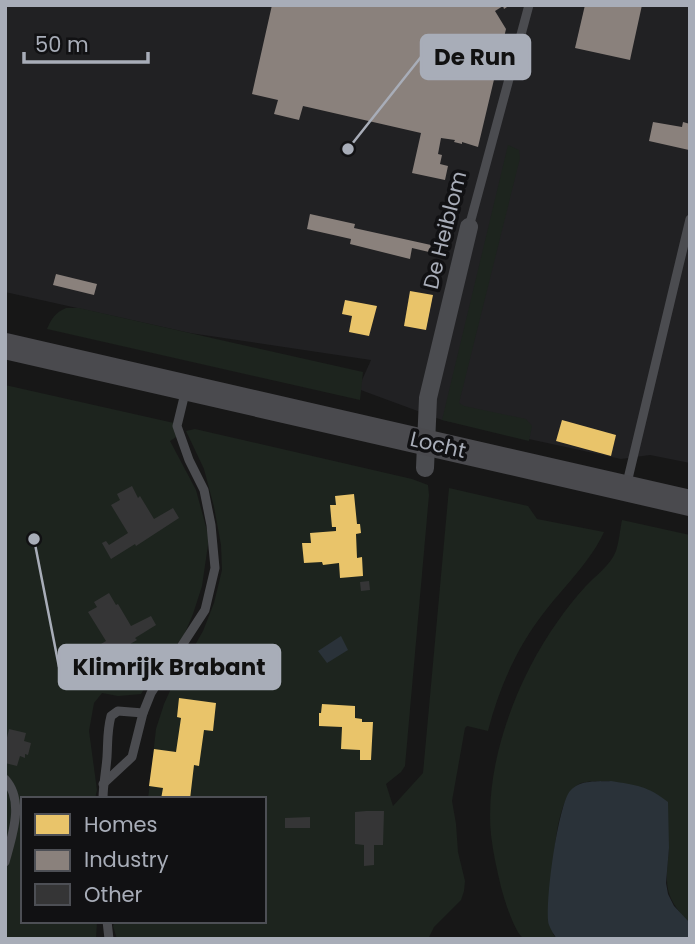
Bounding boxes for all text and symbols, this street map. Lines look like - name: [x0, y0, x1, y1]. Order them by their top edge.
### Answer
- scale bar: [24, 21, 149, 65]
- text: 50 m: [35, 30, 89, 59]
- callout: De Run: [421, 35, 530, 79]
- text: De Run: [434, 41, 516, 73]
- street label: De Heiblom: [416, 168, 473, 292]
- street label: Locht: [407, 424, 469, 465]
- callout: Klimrijk Brabant: [59, 645, 280, 689]
- text: Klimrijk Brabant: [72, 651, 266, 683]
- legend: [21, 797, 266, 923]
- text: Homes: [84, 810, 158, 839]
- text: Industry: [84, 845, 169, 874]
- text: Other: [84, 880, 143, 909]

